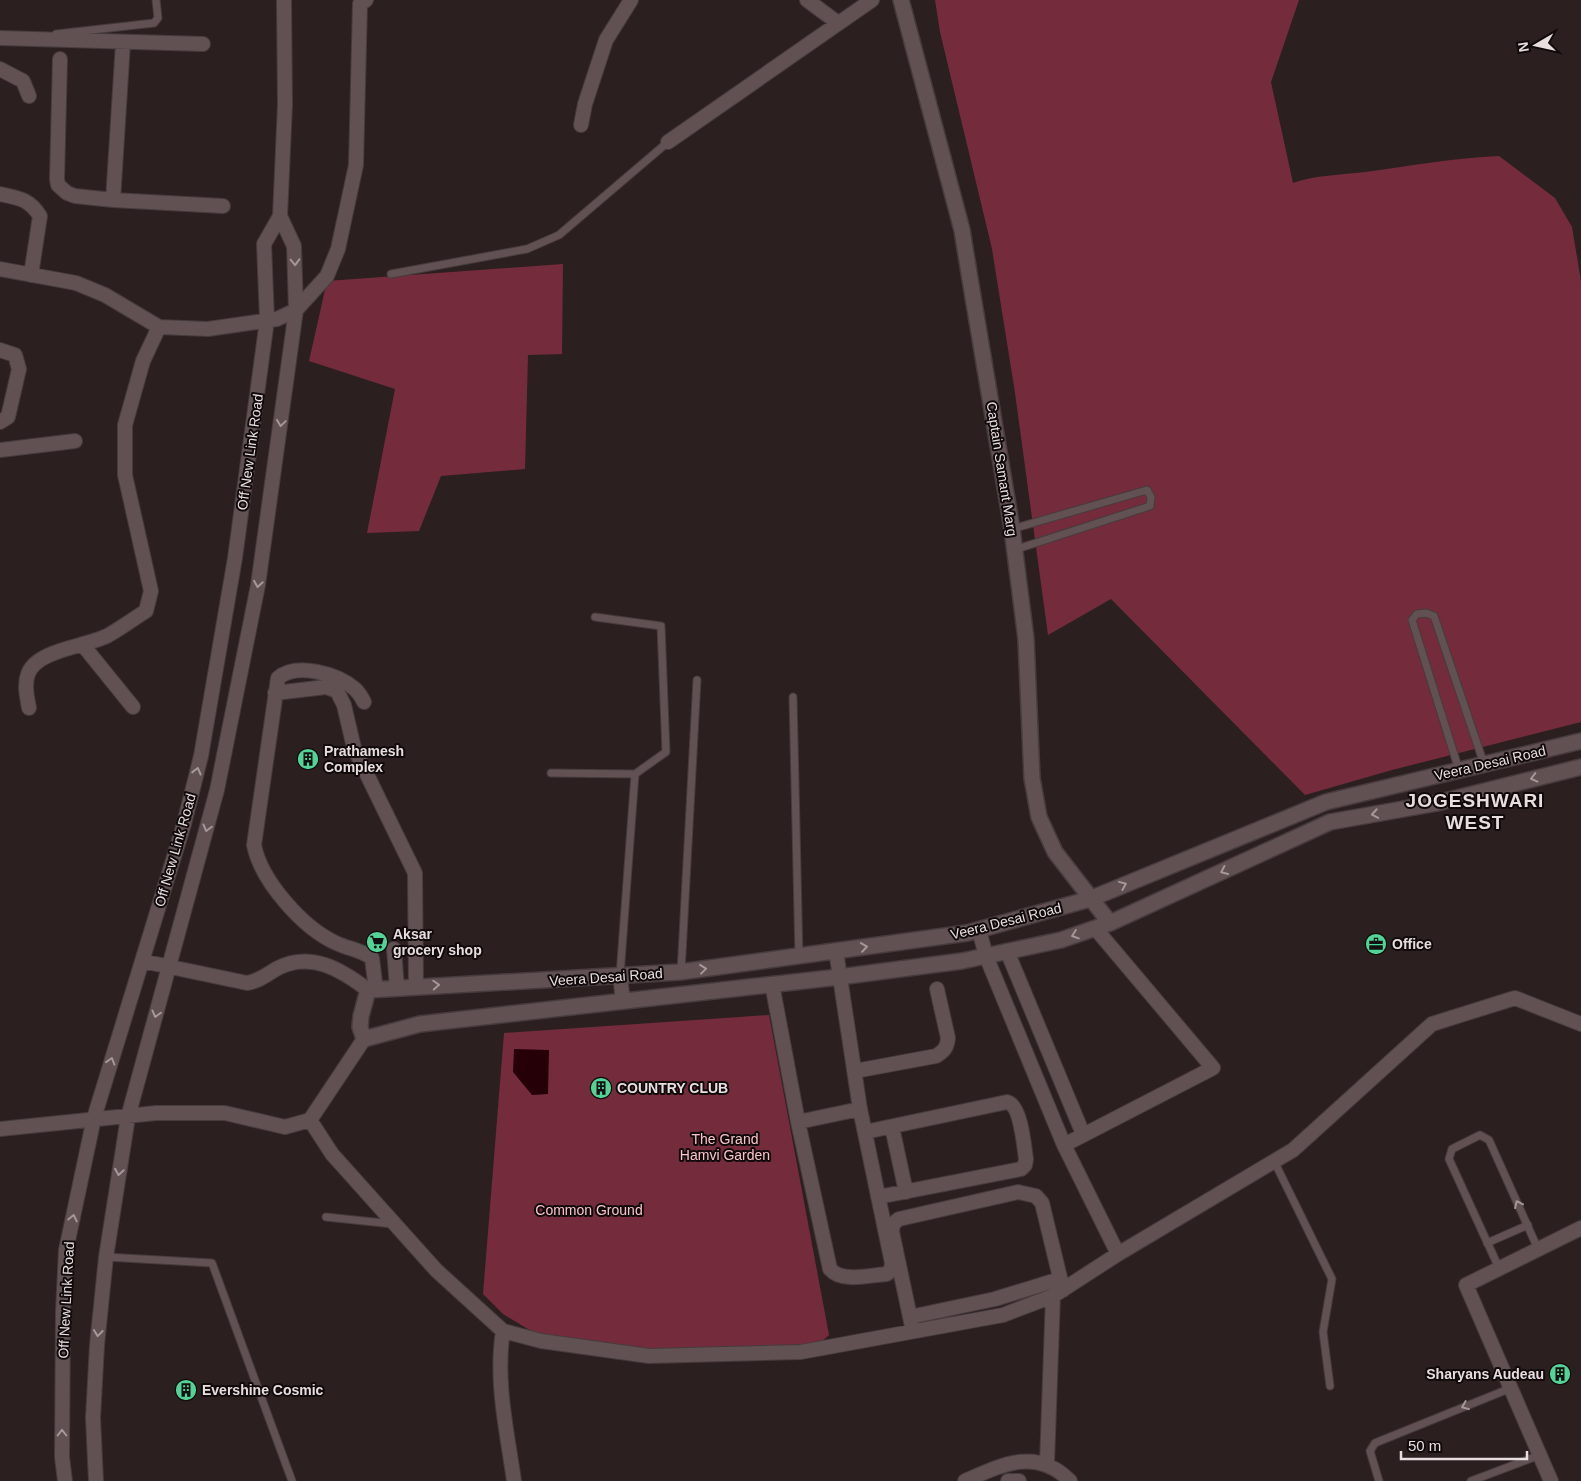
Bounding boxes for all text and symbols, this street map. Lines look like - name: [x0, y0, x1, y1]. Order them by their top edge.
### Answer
- north arrow: [1511, 20, 1561, 70]
- text: N: [1514, 41, 1532, 53]
- one-way arrow: [289, 258, 300, 266]
- street label: Off New Link Road: [234, 393, 266, 511]
- street label: Captain Samant Marg: [983, 400, 1021, 538]
- one-way arrow: [276, 419, 287, 427]
- one-way arrow: [253, 579, 263, 588]
- street label: Veera Desai Road: [1433, 742, 1547, 784]
- place label: Prathamesh Complex: [324, 743, 404, 775]
- building icon: Prathamesh Complex: [296, 747, 320, 771]
- one-way arrow: [191, 766, 202, 775]
- one-way arrow: [1530, 773, 1538, 783]
- district label: JOGESHWARI WEST: [1406, 790, 1544, 833]
- street label: Off New Link Road: [151, 791, 199, 909]
- one-way arrow: [1371, 808, 1380, 818]
- one-way arrow: [202, 824, 212, 832]
- one-way arrow: [1220, 864, 1229, 875]
- one-way arrow: [1118, 881, 1127, 892]
- street label: Veera Desai Road: [949, 899, 1063, 943]
- place label: Aksar grocery shop: [393, 926, 482, 958]
- one-way arrow: [1071, 929, 1080, 939]
- supermarket icon: Aksar grocery shop: [365, 930, 389, 954]
- office icon: Office: [1364, 932, 1388, 956]
- place label: Office: [1392, 936, 1432, 952]
- one-way arrow: [860, 943, 868, 953]
- street label: Veera Desai Road: [549, 965, 663, 989]
- one-way arrow: [699, 965, 707, 975]
- one-way arrow: [432, 980, 440, 991]
- one-way arrow: [151, 1010, 161, 1018]
- one-way arrow: [106, 1057, 116, 1065]
- building icon: COUNTRY CLUB: [589, 1076, 613, 1100]
- place label: COUNTRY CLUB: [617, 1080, 728, 1096]
- park label: The Grand Hamvi Garden: [680, 1131, 770, 1163]
- one-way arrow: [114, 1169, 125, 1177]
- one-way arrow: [1515, 1201, 1525, 1210]
- park label: Common Ground: [535, 1202, 643, 1218]
- one-way arrow: [67, 1214, 78, 1223]
- street label: Off New Link Road: [55, 1241, 77, 1359]
- one-way arrow: [93, 1330, 104, 1338]
- building icon: Sharyans Audeau: [1548, 1362, 1572, 1386]
- place label: Sharyans Audeau: [1426, 1366, 1544, 1382]
- building icon: Evershine Cosmic: [174, 1378, 198, 1402]
- place label: Evershine Cosmic: [202, 1382, 324, 1398]
- one-way arrow: [1462, 1400, 1470, 1410]
- one-way arrow: [57, 1428, 67, 1436]
- scale bar: [1401, 1428, 1527, 1460]
- text: 50 m: [1408, 1437, 1441, 1454]

